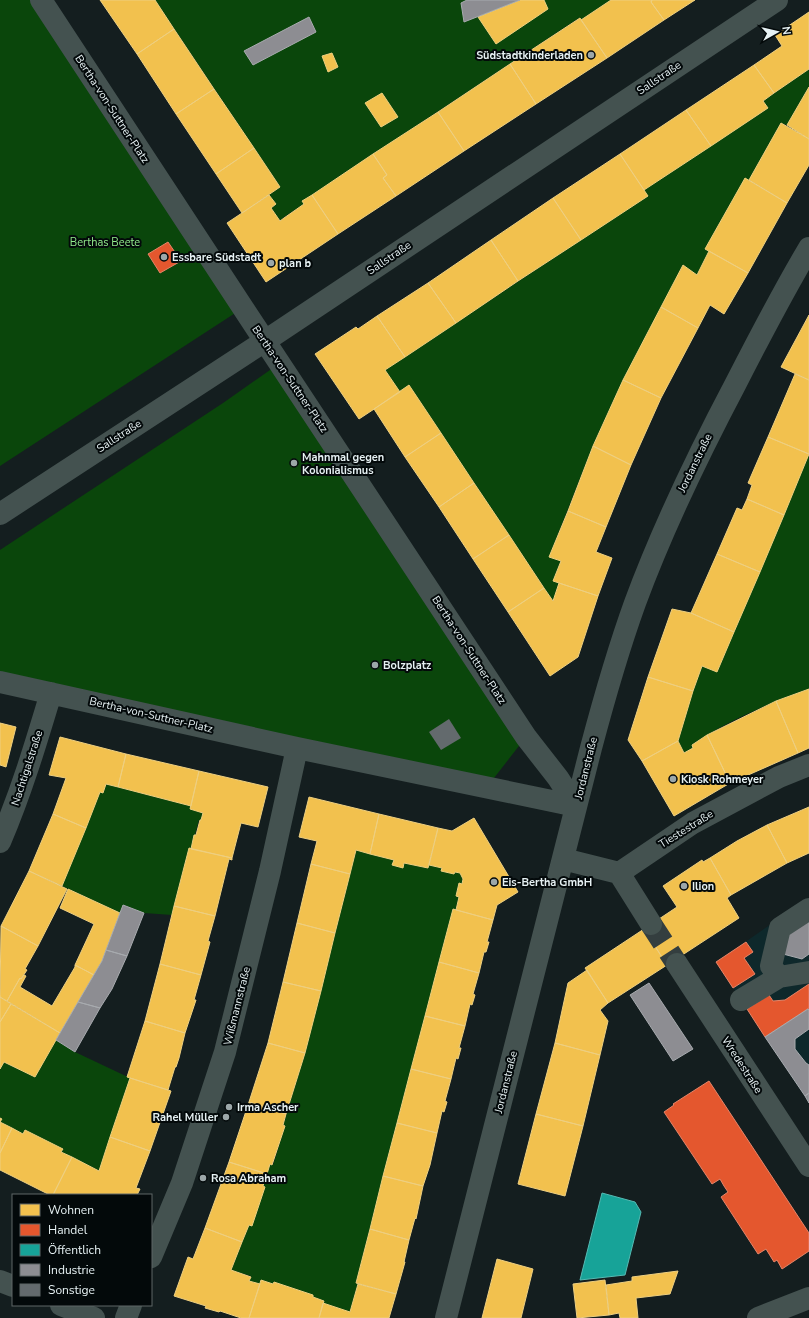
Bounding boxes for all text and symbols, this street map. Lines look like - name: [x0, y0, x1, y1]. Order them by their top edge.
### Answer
- north arrow: [757, 12, 797, 52]
- text: N: [778, 26, 794, 36]
- place label: Südstadtkinderladen: [476, 48, 583, 63]
- marker: Südstadtkinderladen: [586, 50, 596, 60]
- street label: Bertha-von-Suttner-Platz: [71, 52, 153, 166]
- street label: Sallstraße: [634, 58, 684, 98]
- park label: Berthas Beete: [70, 235, 140, 250]
- street label: Sallstraße: [364, 238, 414, 278]
- place label: Essbare Südstadt: [172, 250, 262, 265]
- marker: Essbare Südstadt: [159, 252, 169, 262]
- place label: plan b: [279, 256, 312, 271]
- marker: plan b: [266, 258, 276, 268]
- street label: Bertha-von-Suttner-Platz: [248, 322, 332, 436]
- street label: Sallstraße: [94, 416, 144, 456]
- street label: Jordanstraße: [674, 431, 716, 496]
- place label: Mahnmal gegen Kolonialismus: [302, 450, 384, 478]
- marker: Mahnmal gegen Kolonialismus: [289, 458, 299, 468]
- street label: Bertha-von-Suttner-Platz: [428, 593, 510, 707]
- place label: Bolzplatz: [383, 658, 431, 673]
- marker: Bolzplatz: [370, 660, 380, 670]
- street label: Bertha-von-Suttner-Platz: [88, 693, 214, 737]
- street label: Nachtigalstraße: [8, 728, 46, 808]
- street label: Jordanstraße: [571, 735, 601, 802]
- place label: Kiosk Rohmeyer: [681, 772, 764, 787]
- marker: Kiosk Rohmeyer: [668, 774, 678, 784]
- street label: Tiestestraße: [656, 806, 716, 852]
- place label: Eis-Bertha GmbH: [502, 875, 592, 890]
- marker: Eis-Bertha GmbH: [489, 877, 499, 887]
- place label: Ilion: [692, 879, 714, 894]
- marker: Ilion: [679, 881, 689, 891]
- street label: Wißmannstraße: [220, 965, 254, 1047]
- street label: Wredestraße: [718, 1034, 766, 1096]
- street label: Jordanstraße: [491, 1049, 521, 1116]
- place label: Irma Ascher: [237, 1100, 299, 1115]
- marker: Irma Ascher: [224, 1102, 234, 1112]
- place label: Rahel Müller: [152, 1110, 219, 1125]
- marker: Rahel Müller: [221, 1112, 231, 1122]
- place label: Rosa Abraham: [211, 1171, 286, 1186]
- marker: Rosa Abraham: [198, 1173, 208, 1183]
- legend: [12, 1194, 152, 1306]
- text: Wohnen: [48, 1202, 94, 1218]
- text: Handel: [48, 1222, 88, 1238]
- text: Öffentlich: [48, 1242, 101, 1258]
- text: Industrie: [48, 1262, 95, 1278]
- text: Sonstige: [48, 1282, 95, 1298]

